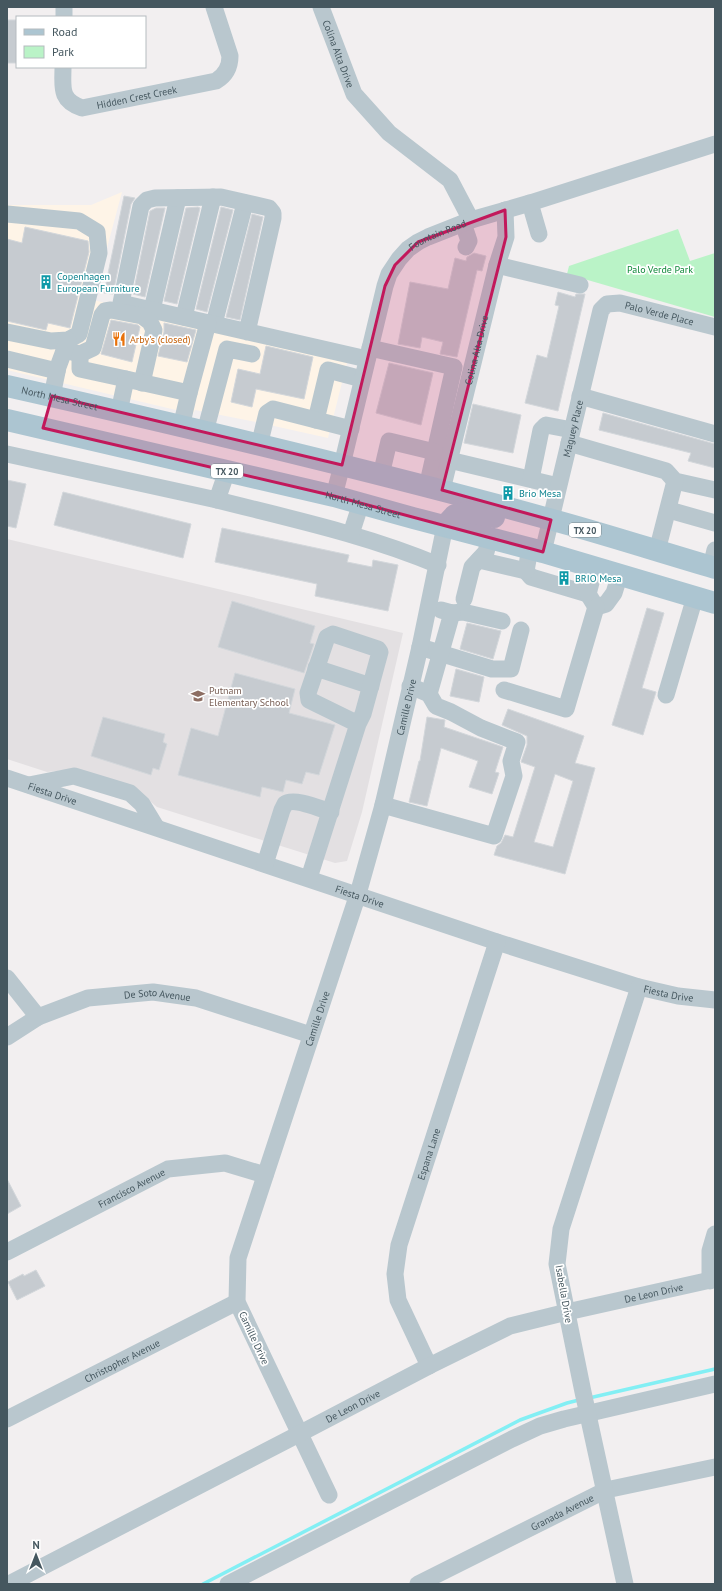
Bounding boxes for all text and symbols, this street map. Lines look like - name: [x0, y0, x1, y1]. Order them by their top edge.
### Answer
- legend: [16, 16, 146, 68]
- street label: Colina Alta Drive: [320, 18, 357, 89]
- text: Road: [52, 24, 77, 39]
- text: Park: [52, 44, 74, 59]
- street label: Hidden Crest Creek: [95, 83, 178, 111]
- street label: Fountain Road: [406, 216, 468, 253]
- park label: Palo Verde Park: [627, 263, 693, 276]
- place label: Copenhagen European Furniture: [57, 270, 139, 295]
- building icon: Copenhagen European Furniture: [38, 274, 54, 290]
- street label: Palo Verde Place: [624, 298, 695, 328]
- street label: Colina Alta Drive: [461, 314, 491, 386]
- restaurant icon: Arby's (closed): [111, 331, 127, 347]
- place label: Arby's (closed): [130, 333, 191, 346]
- street label: North Mesa Street: [20, 383, 100, 413]
- street label: Maguey Place: [559, 399, 586, 458]
- road number: TX 20: [211, 464, 243, 478]
- building icon: Brio Mesa: [500, 485, 516, 501]
- place label: Brio Mesa: [519, 487, 561, 500]
- street label: North Mesa Street: [324, 488, 403, 521]
- road number: TX 20: [569, 523, 601, 537]
- building icon: BRIO Mesa: [556, 570, 572, 586]
- place label: BRIO Mesa: [575, 572, 621, 585]
- street label: Camille Drive: [393, 678, 419, 737]
- place label: Putnam Elementary School: [209, 684, 289, 709]
- school or university icon: Putnam Elementary School: [190, 688, 206, 704]
- street label: Fiesta Drive: [26, 779, 79, 807]
- street label: Fiesta Drive: [334, 882, 386, 910]
- street label: Fiesta Drive: [642, 982, 694, 1004]
- street label: De Soto Avenue: [123, 985, 192, 1004]
- street label: Camille Drive: [302, 989, 332, 1048]
- street label: Espana Lane: [414, 1126, 443, 1182]
- street label: Francisco Avenue: [96, 1165, 167, 1211]
- street label: Isabella Drive: [553, 1264, 575, 1324]
- street label: De Leon Drive: [623, 1280, 684, 1306]
- street label: Camille Drive: [236, 1309, 272, 1367]
- street label: Christopher Avenue: [82, 1336, 162, 1385]
- street label: De Leon Drive: [323, 1386, 382, 1426]
- street label: Granada Avenue: [528, 1491, 596, 1533]
- north arrow: [16, 1535, 56, 1575]
- text: N: [32, 1538, 40, 1552]

